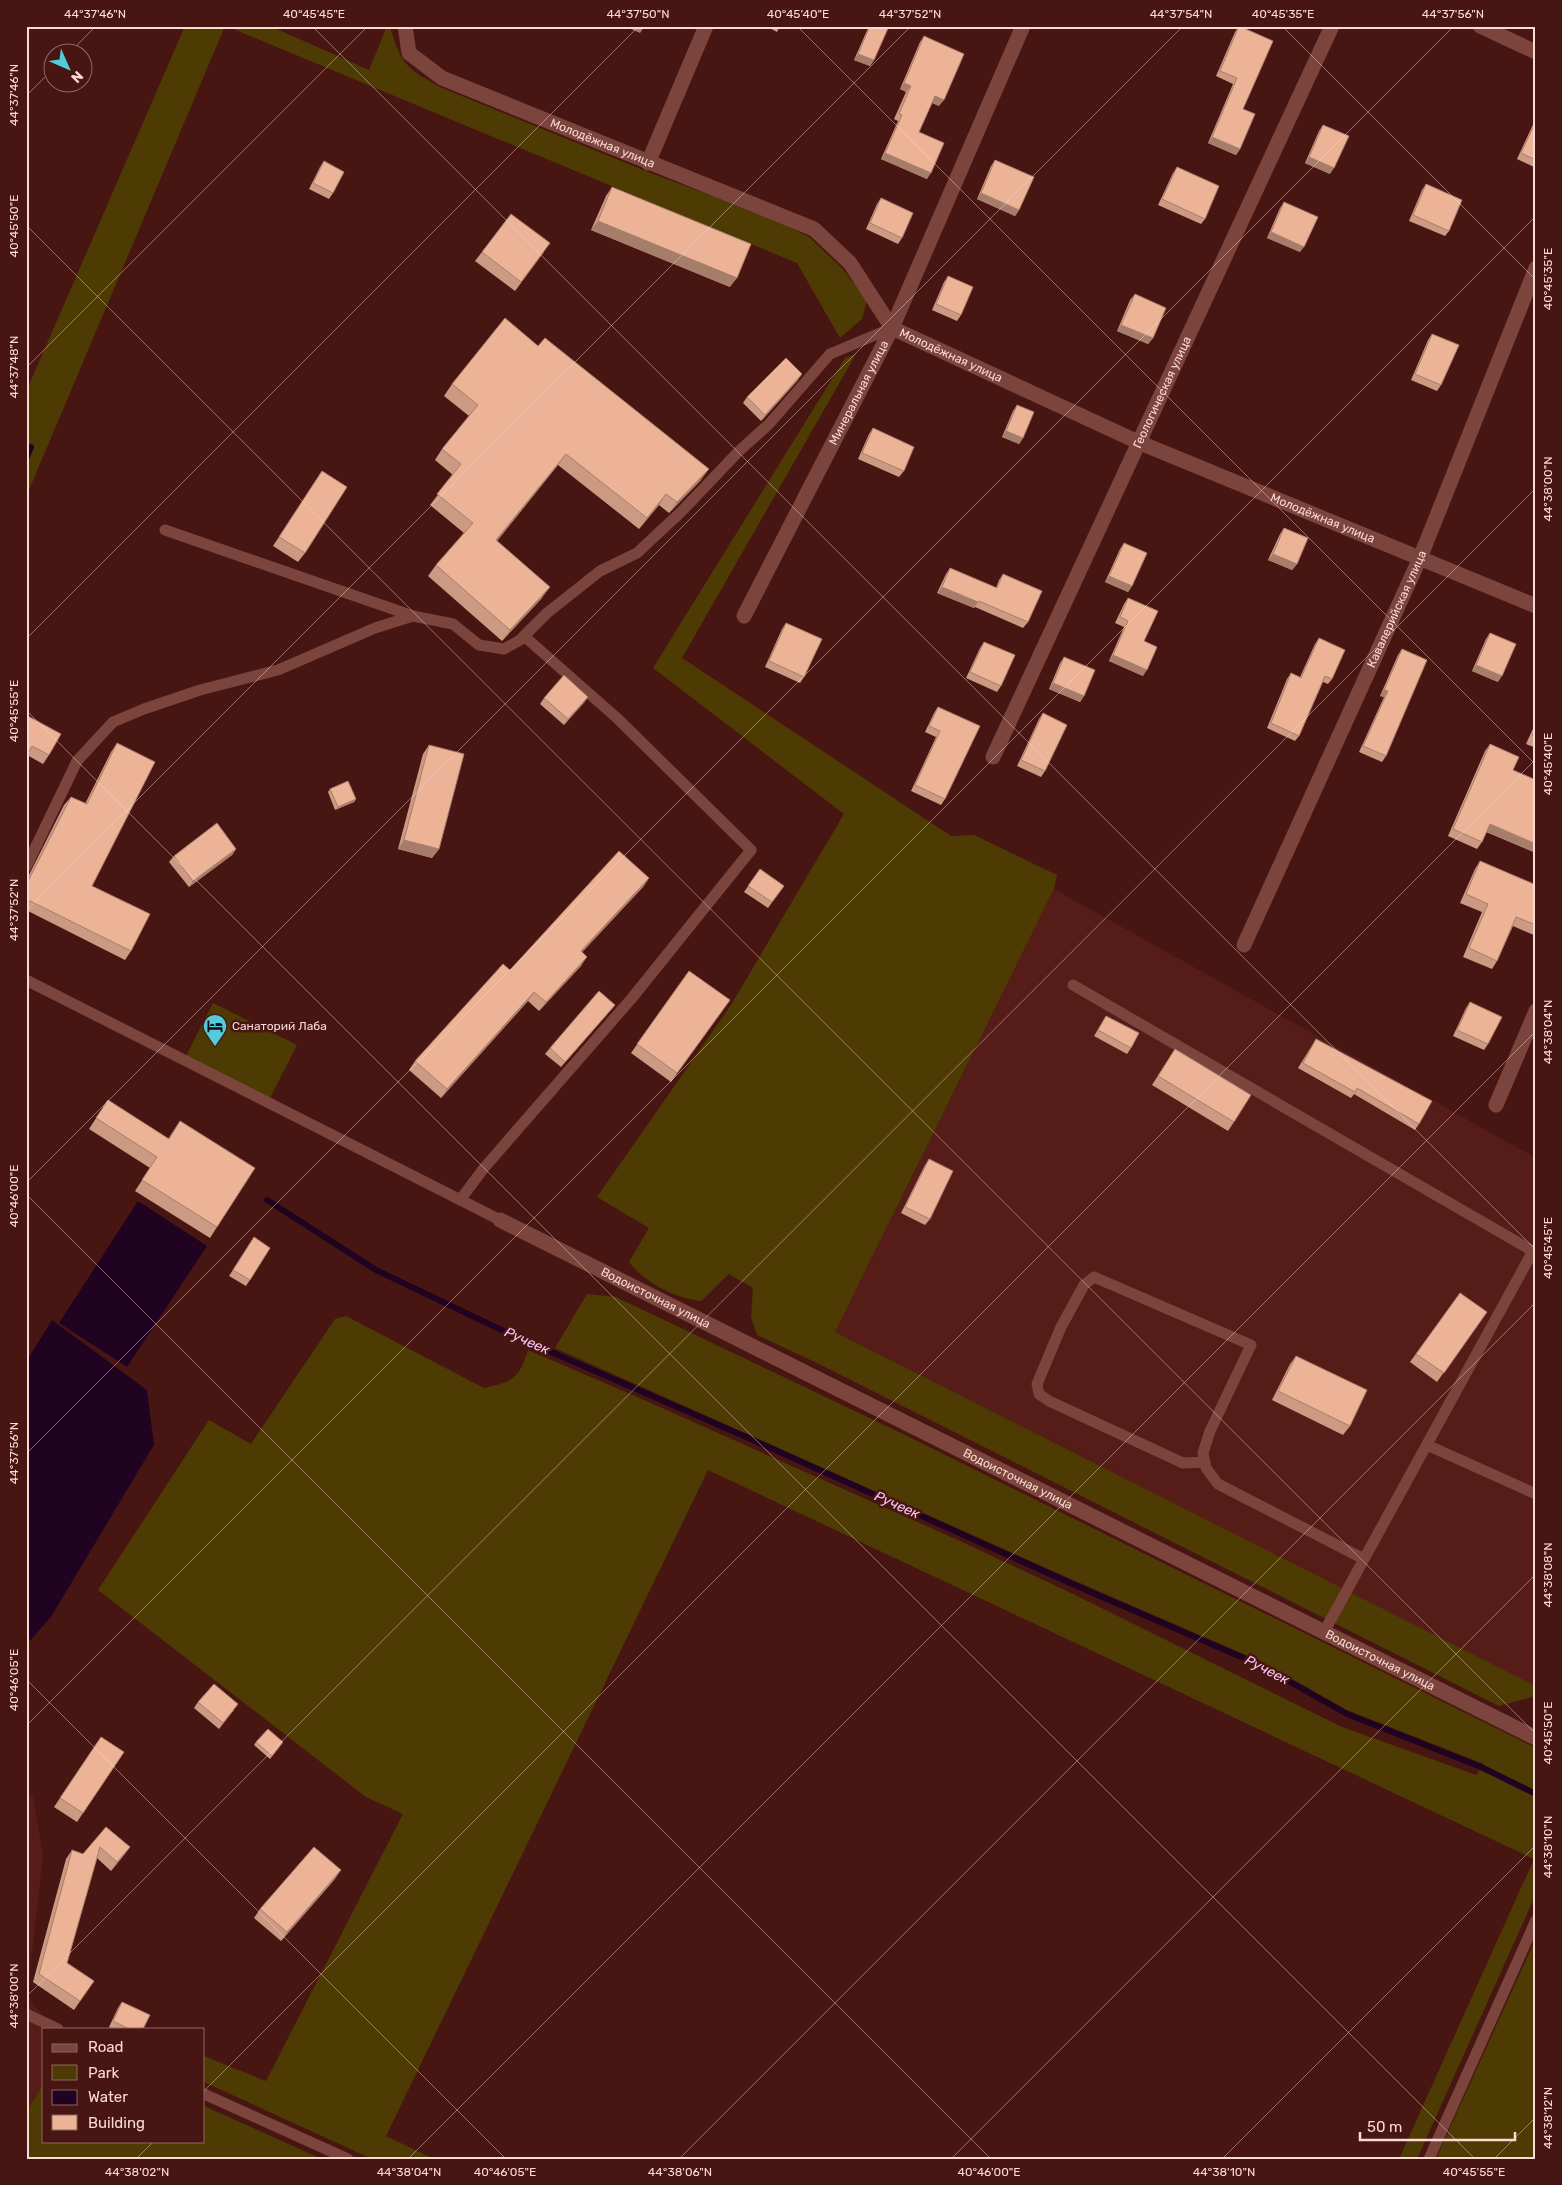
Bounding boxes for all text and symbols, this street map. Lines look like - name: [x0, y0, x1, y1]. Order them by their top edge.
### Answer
- text: 44°37'46"N: [64, 7, 126, 21]
- text: 40°45'45"E: [283, 7, 345, 21]
- text: 44°37'50"N: [606, 7, 670, 21]
- text: 40°45'40"E: [767, 7, 829, 21]
- text: 44°37'52"N: [879, 7, 941, 21]
- text: 44°37'54"N: [1150, 7, 1212, 21]
- text: 40°45'35"E: [1252, 7, 1314, 21]
- text: 44°37'56"N: [1422, 7, 1484, 21]
- north arrow: [42, 42, 92, 92]
- text: 44°37'46"N: [7, 64, 21, 126]
- text: N: [67, 67, 86, 86]
- street label: Молодёжная улица: [548, 116, 657, 171]
- text: 40°45'50"E: [7, 195, 21, 257]
- text: 40°45'35"E: [1541, 248, 1555, 310]
- street label: Молодёжная улица: [897, 325, 1005, 385]
- street label: Геологическая улица: [1130, 334, 1194, 450]
- text: 44°37'48"N: [7, 336, 21, 398]
- street label: Минеральная улица: [826, 338, 891, 447]
- text: 44°38'00"N: [1541, 456, 1555, 522]
- street label: Молодёжная улица: [1268, 490, 1377, 546]
- street label: Кавалерийская улица: [1364, 549, 1429, 670]
- text: 40°45'55"E: [7, 680, 21, 742]
- text: 40°45'40"E: [1541, 733, 1555, 795]
- text: 44°37'52"N: [7, 879, 21, 941]
- text: 44°38'04"N: [1541, 1000, 1555, 1064]
- hotel icon: Санаторий Лаба: [202, 1013, 228, 1047]
- place label: Санаторий Лаба: [232, 1019, 327, 1033]
- text: 40°46'00"E: [7, 1164, 21, 1228]
- text: 40°45'45"E: [1541, 1217, 1555, 1279]
- street label: Водоисточная улица: [599, 1265, 713, 1331]
- water label: Ручеек: [502, 1324, 553, 1359]
- text: 44°37'56"N: [7, 1422, 21, 1484]
- street label: Водоисточная улица: [961, 1446, 1075, 1512]
- water label: Ручеек: [872, 1488, 923, 1523]
- text: 44°38'08"N: [1541, 1542, 1555, 1608]
- street label: Водоисточная улица: [1323, 1627, 1437, 1693]
- text: 40°46'05"E: [7, 1649, 21, 1711]
- water label: Ручеек: [1242, 1652, 1293, 1689]
- text: 40°45'50"E: [1541, 1702, 1555, 1764]
- text: 44°38'10"N: [1541, 1816, 1555, 1878]
- text: 44°38'00"N: [7, 1963, 21, 2029]
- legend: [42, 2028, 205, 2142]
- text: Road: [88, 2038, 124, 2056]
- text: Park: [88, 2064, 119, 2082]
- text: 44°38'12"N: [1541, 2087, 1555, 2149]
- text: Water: [88, 2088, 128, 2106]
- scale bar: [1360, 2110, 1514, 2142]
- text: Building: [88, 2114, 145, 2132]
- text: 50 m: [1367, 2118, 1402, 2136]
- text: 44°38'02"N: [105, 2165, 169, 2179]
- text: 44°38'04"N: [377, 2165, 441, 2179]
- text: 40°46'05"E: [474, 2165, 536, 2179]
- text: 44°38'06"N: [648, 2165, 712, 2179]
- text: 40°46'00"E: [957, 2165, 1021, 2179]
- text: 44°38'10"N: [1193, 2165, 1255, 2179]
- text: 40°45'55"E: [1443, 2165, 1505, 2179]

